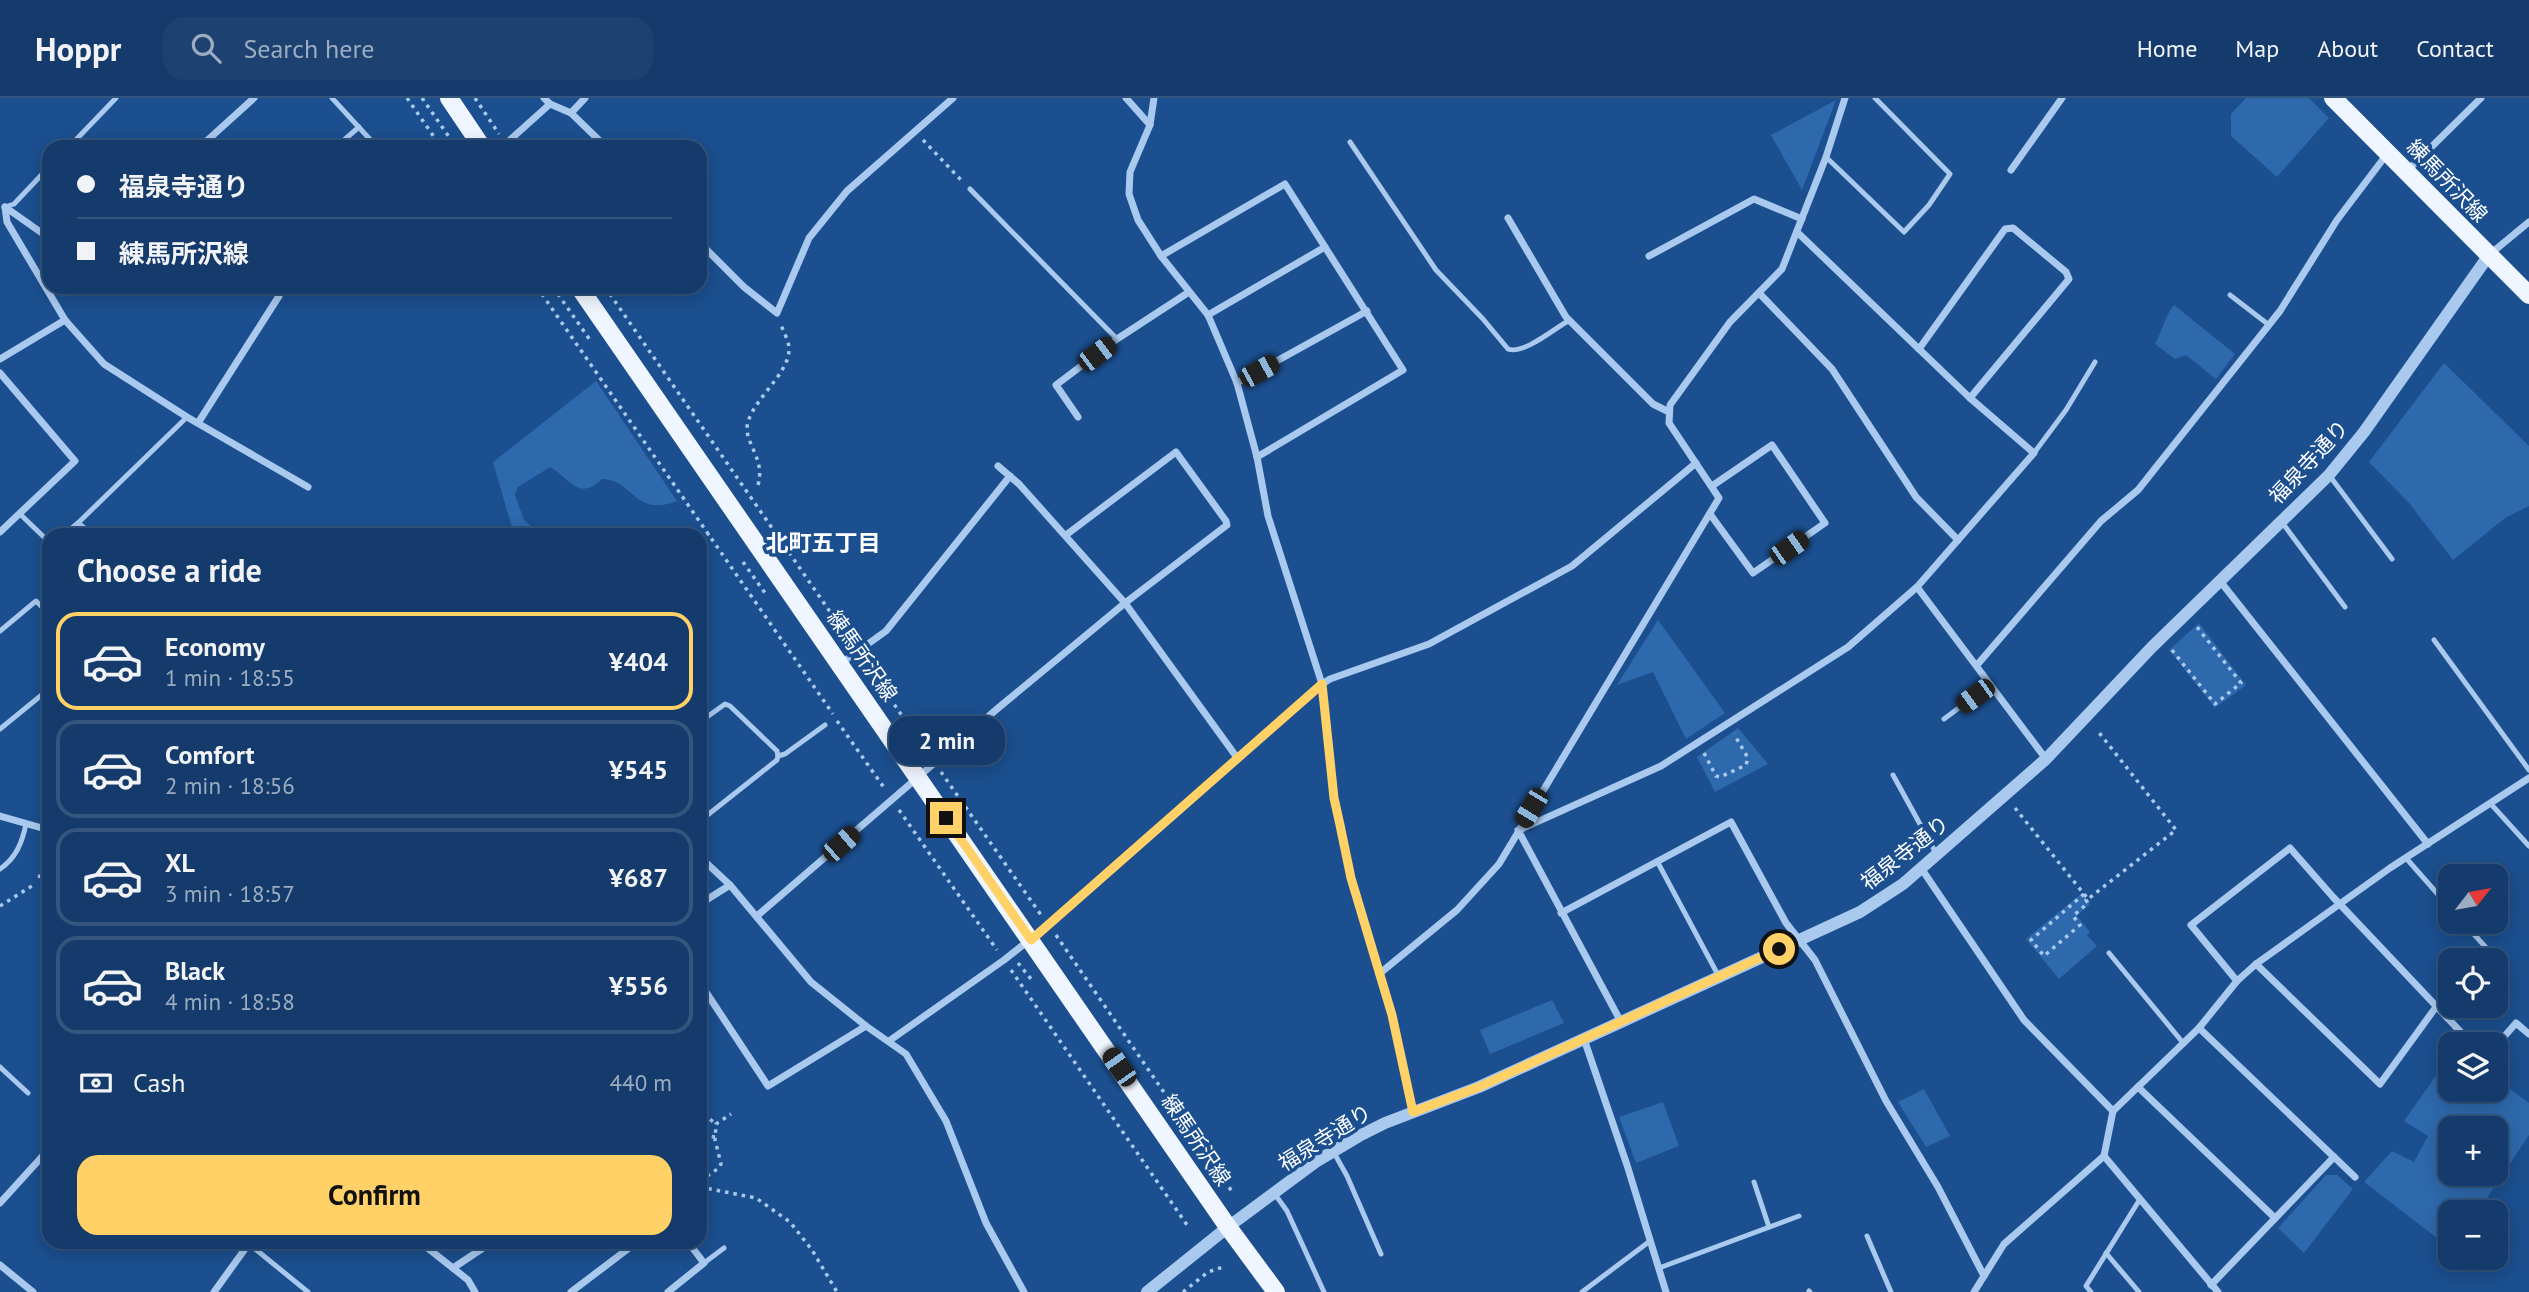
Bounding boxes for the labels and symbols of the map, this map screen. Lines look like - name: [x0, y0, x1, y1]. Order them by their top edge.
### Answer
- street label: 練馬所沢線: [2401, 134, 2494, 228]
- car: [1074, 333, 1121, 375]
- car: [1236, 352, 1283, 390]
- street label: 福泉寺通り: [2263, 414, 2354, 509]
- car: [1766, 527, 1813, 569]
- district label: 北町五丁目: [766, 528, 881, 557]
- street label: 練馬所沢線: [821, 605, 904, 706]
- car: [1952, 675, 1999, 717]
- callout: 2 min: [888, 716, 1004, 766]
- car: [1512, 785, 1551, 831]
- route end: [930, 802, 962, 834]
- street label: 福泉寺通り: [1855, 810, 1954, 896]
- car: [819, 822, 864, 866]
- north arrow: [2438, 864, 2508, 934]
- route start: [1763, 933, 1795, 965]
- car: [1099, 1044, 1140, 1090]
- street label: 練馬所沢線: [1156, 1089, 1237, 1191]
- street label: 福泉寺通り: [1273, 1098, 1376, 1177]

